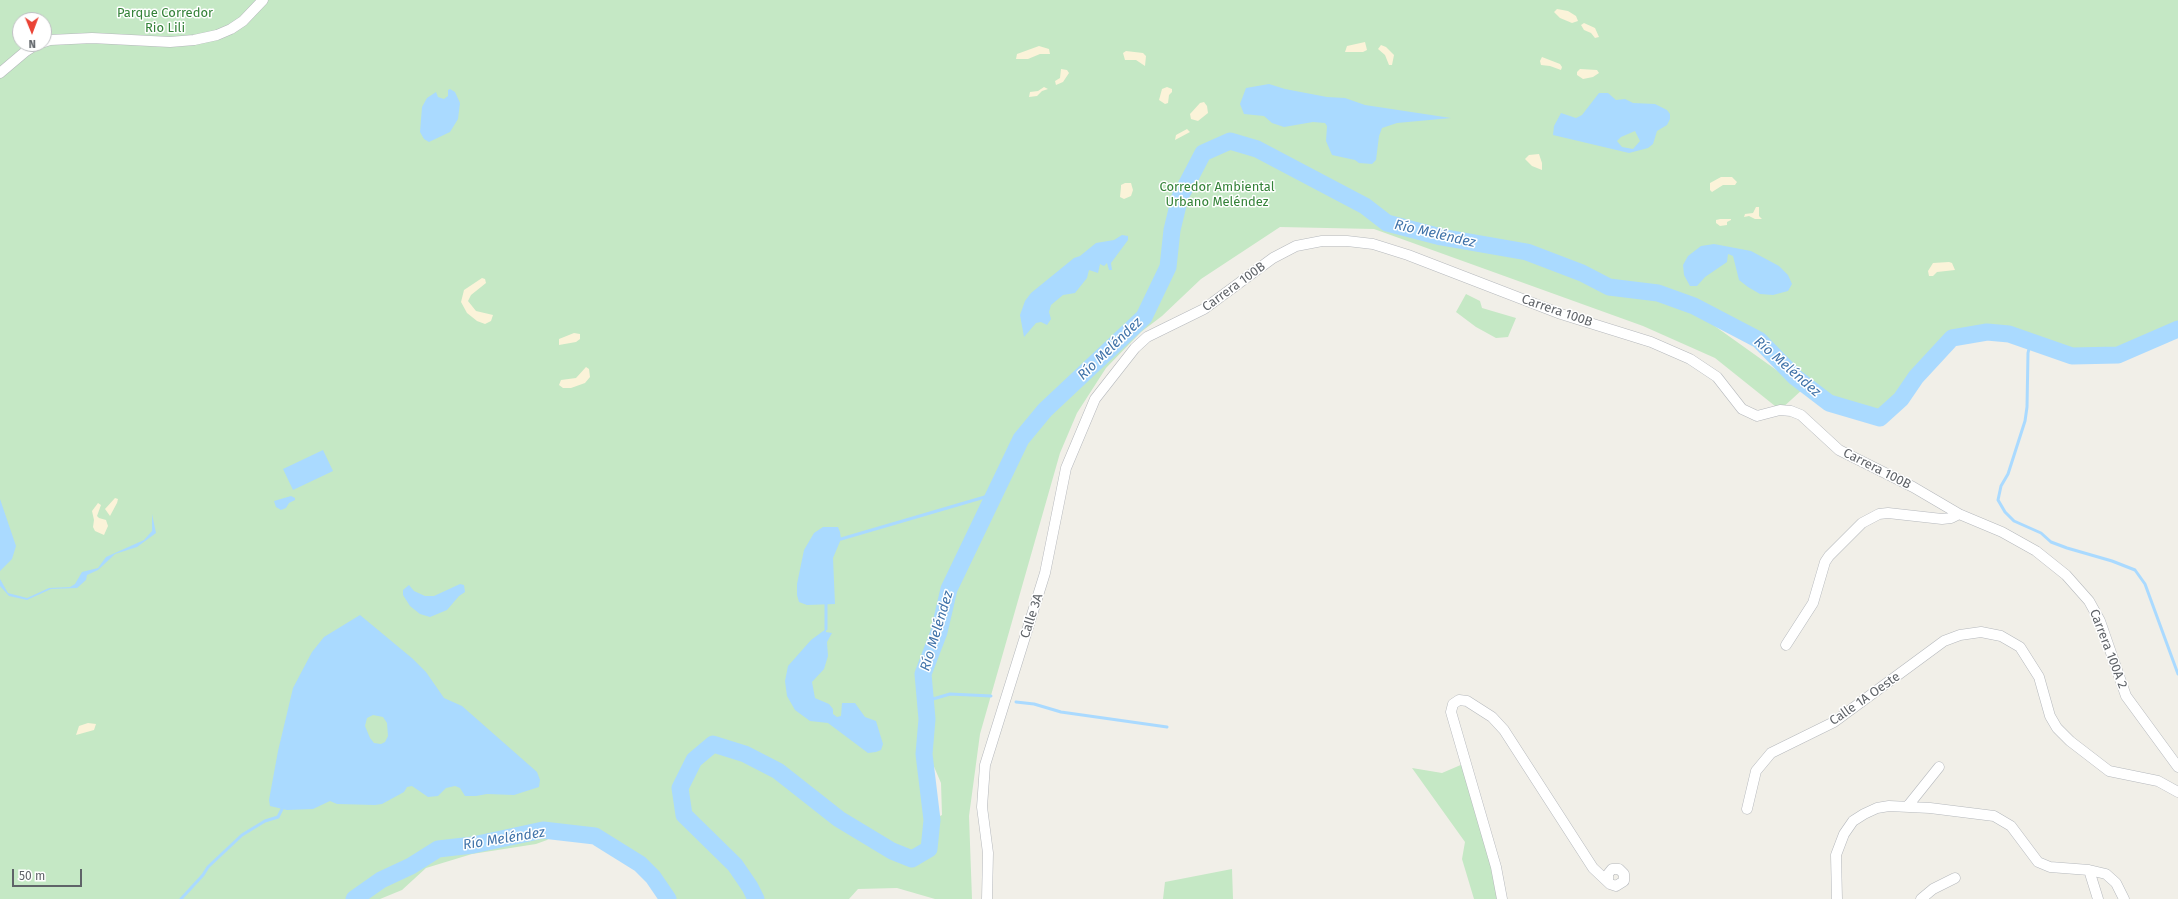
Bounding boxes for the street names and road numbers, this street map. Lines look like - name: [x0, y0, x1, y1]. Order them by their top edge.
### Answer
- street label: Carrera 100B: [1199, 259, 1269, 315]
- street label: Carrera 100B: [1519, 292, 1595, 330]
- street label: Carrera 100B: [1840, 445, 1914, 493]
- street label: Calle 3A: [1017, 592, 1047, 640]
- street label: Carrera 100A 2: [2086, 607, 2130, 691]
- street label: Calle 1A Oeste: [1827, 669, 1903, 729]

